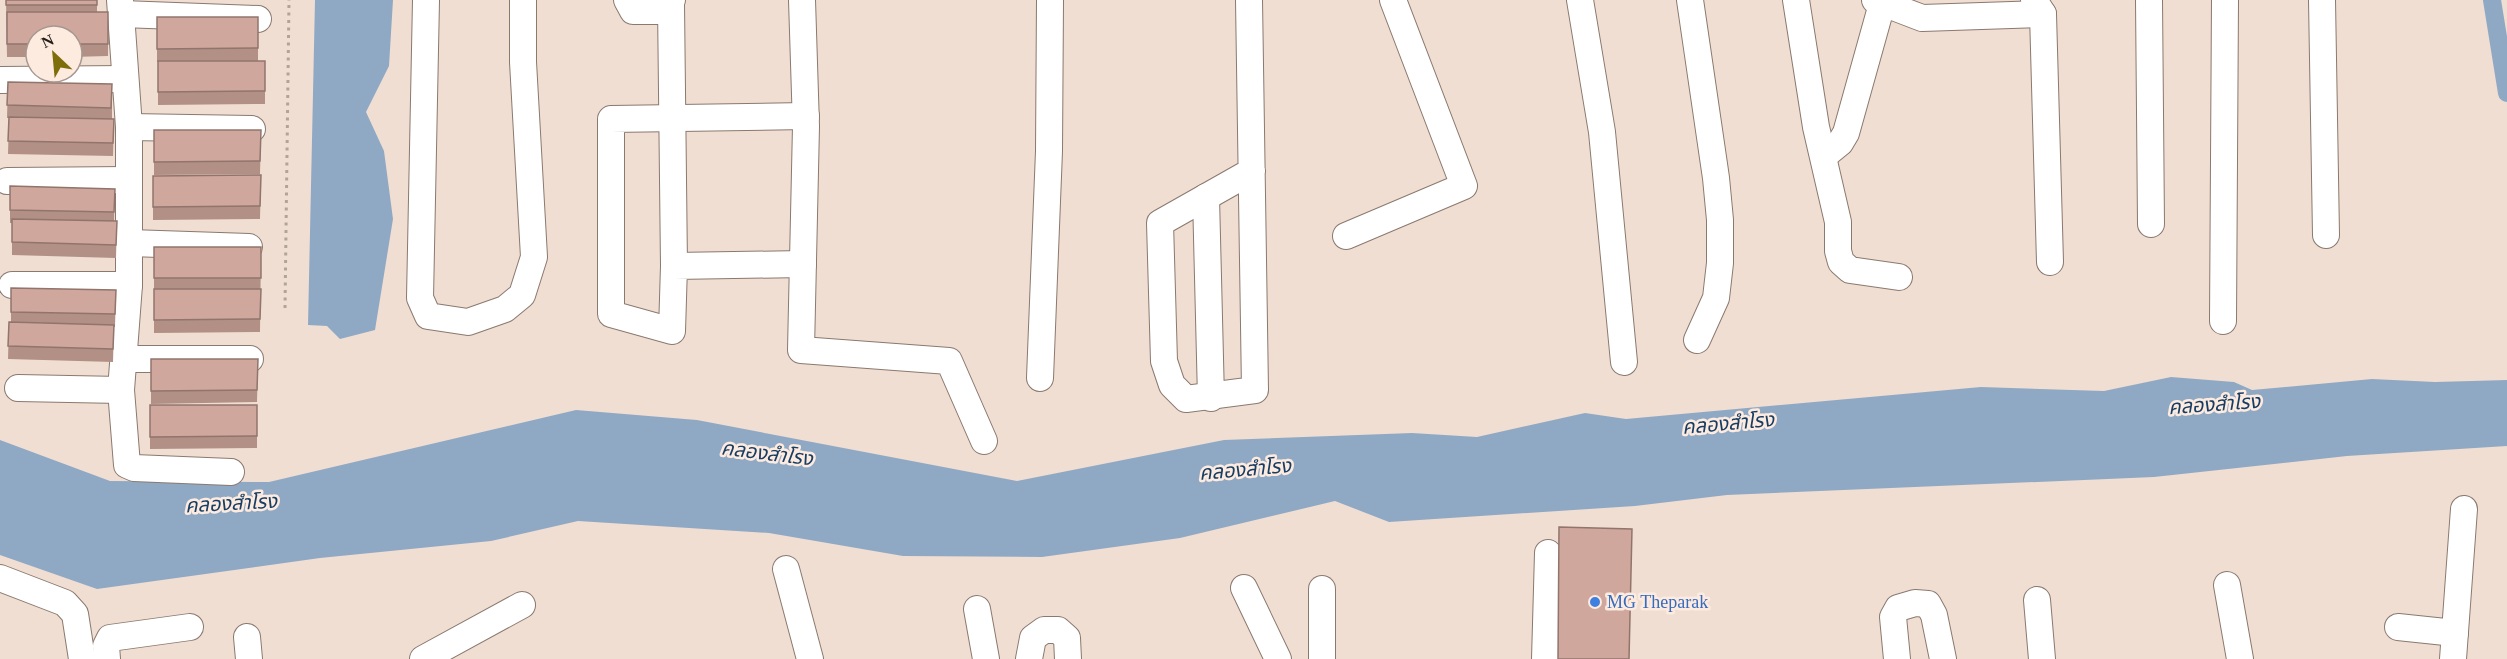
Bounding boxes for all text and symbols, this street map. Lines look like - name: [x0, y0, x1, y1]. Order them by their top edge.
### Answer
- north arrow: [24, 24, 84, 84]
- text: N: [39, 31, 57, 51]
- water label: คลองสำโรง: [2167, 390, 2262, 418]
- water label: คลองสำโรง: [1681, 408, 1776, 438]
- water label: คลองสำโรง: [720, 436, 815, 470]
- water label: คลองสำโรง: [1198, 454, 1293, 484]
- water label: คลองสำโรง: [185, 490, 279, 516]
- place label: MG Theparak: [1607, 592, 1708, 612]
- marker: MG Theparak: [1588, 595, 1602, 609]

